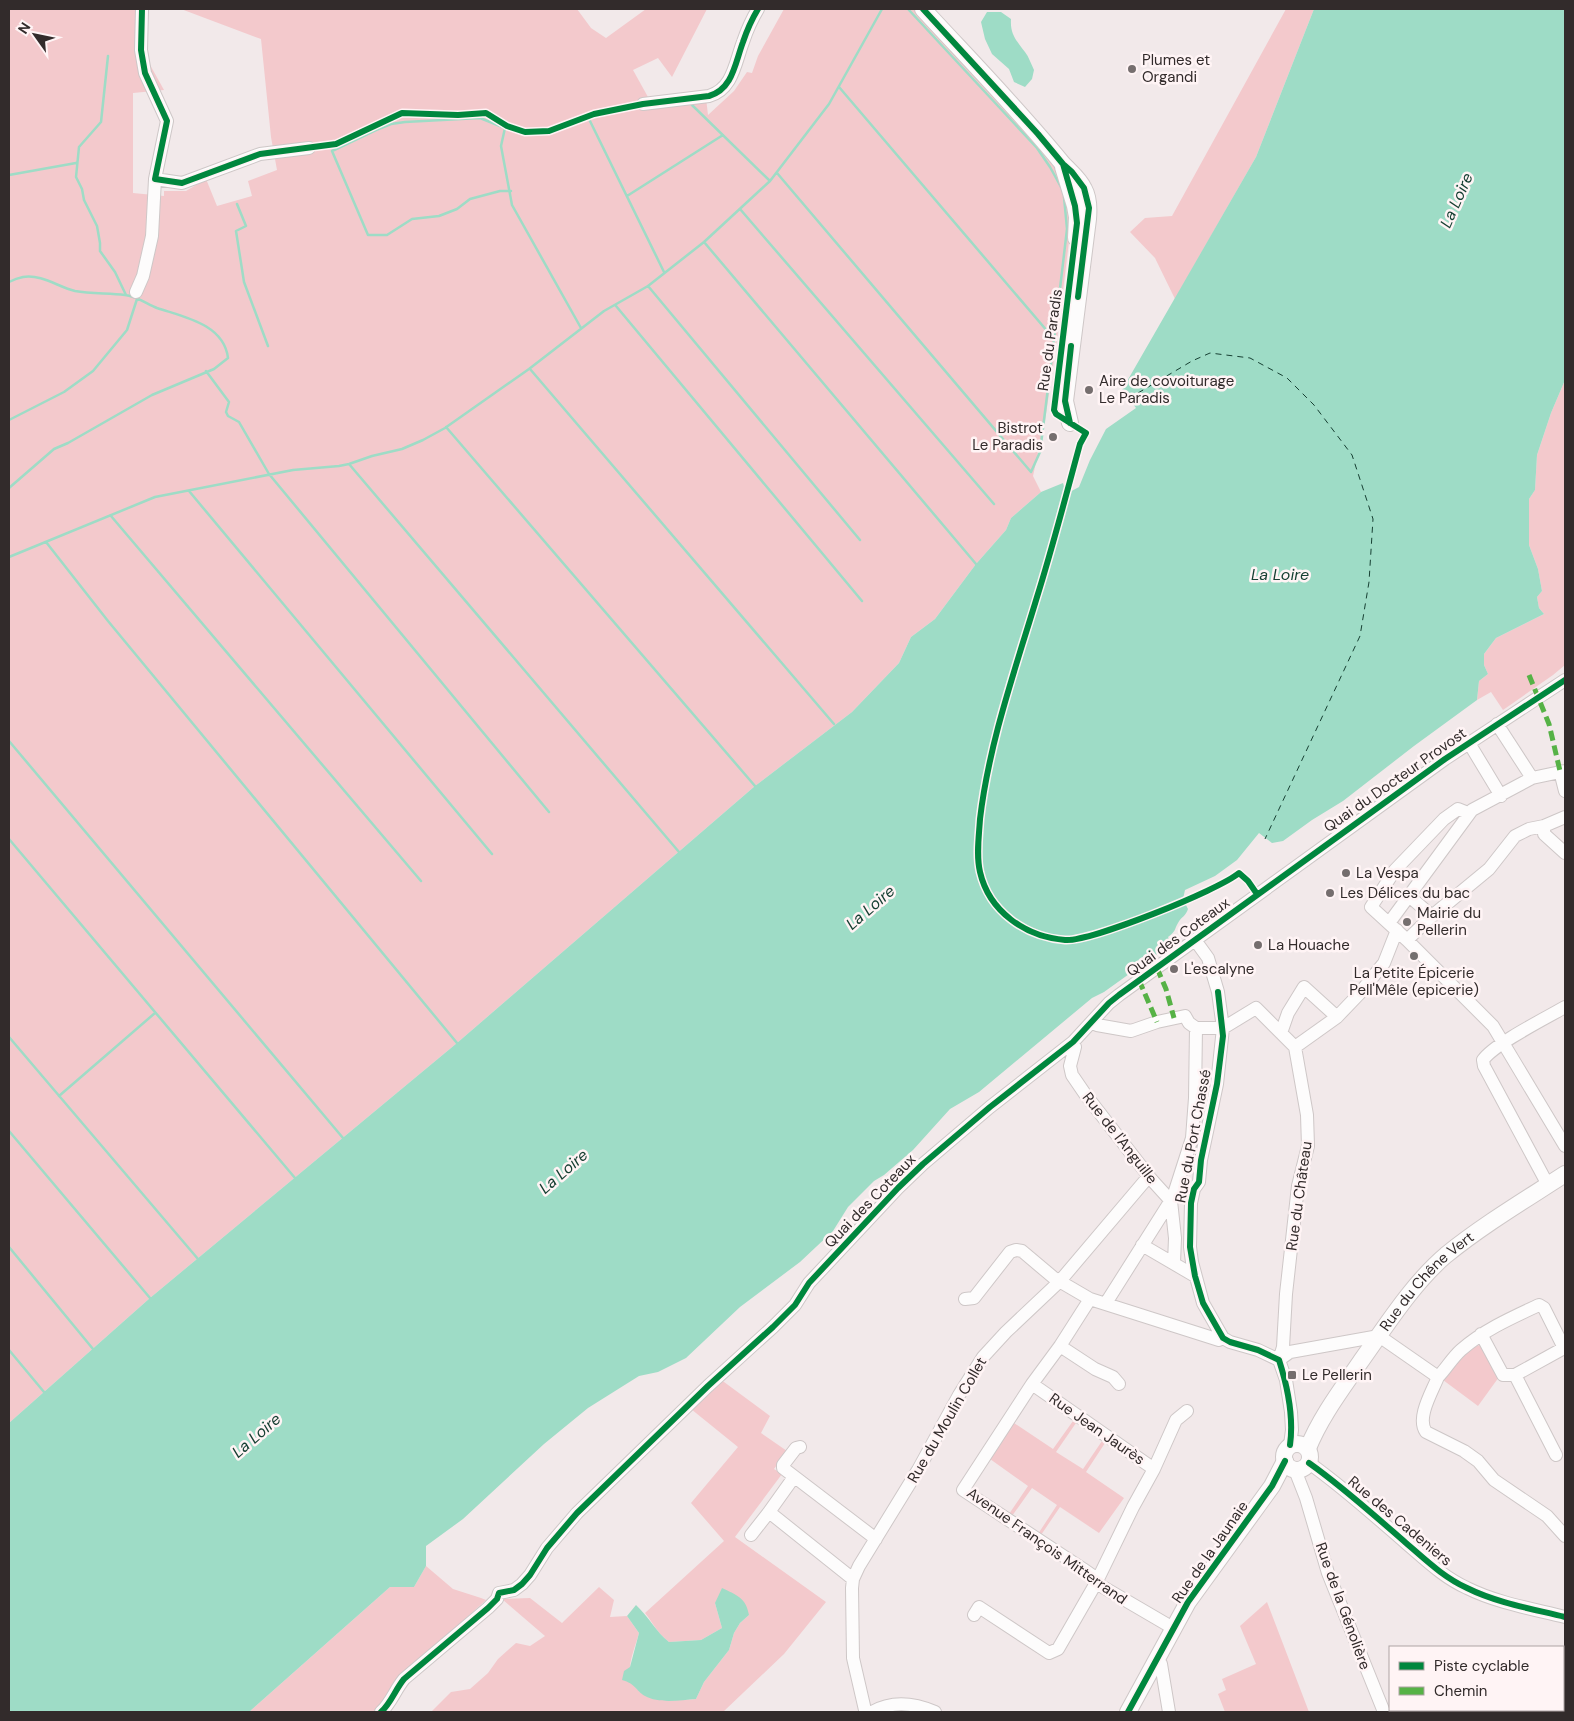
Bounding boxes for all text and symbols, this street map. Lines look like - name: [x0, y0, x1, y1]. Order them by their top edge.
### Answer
- north arrow: [10, 10, 60, 60]
- text: N: [14, 19, 34, 37]
- place label: Plumes et Organdi: [1142, 50, 1210, 87]
- marker: Plumes et Organdi: [1126, 63, 1138, 75]
- water label: La Loire: [1435, 169, 1478, 231]
- street label: Rue du Paradis: [1033, 288, 1067, 392]
- place label: Aire de covoiturage Le Paradis: [1099, 371, 1234, 408]
- marker: Aire de covoiturage Le Paradis: [1083, 384, 1095, 396]
- place label: Bistrot Le Paradis: [972, 418, 1043, 455]
- marker: Bistrot Le Paradis: [1047, 431, 1059, 443]
- water label: La Loire: [1251, 564, 1309, 585]
- street label: Quai du Docteur Provost: [1320, 723, 1470, 837]
- place label: La Vespa: [1356, 863, 1419, 883]
- marker: La Vespa: [1340, 867, 1352, 879]
- water label: La Loire: [841, 880, 899, 934]
- place label: Les Délices du bac: [1340, 883, 1470, 903]
- marker: Les Délices du bac: [1324, 887, 1336, 899]
- street label: Quai des Coteaux: [1122, 892, 1234, 981]
- place label: Mairie du Pellerin: [1417, 903, 1481, 940]
- marker: Mairie du Pellerin: [1401, 916, 1413, 928]
- place label: La Houache: [1268, 935, 1350, 955]
- marker: La Houache: [1252, 939, 1264, 951]
- marker: La Petite Épicerie Pell'Mêle (epicerie): [1408, 950, 1420, 962]
- place label: L'escalyne: [1184, 959, 1254, 979]
- marker: L'escalyne: [1168, 963, 1180, 975]
- place label: La Petite Épicerie Pell'Mêle (epicerie): [1349, 963, 1479, 1000]
- street label: Rue du Port Chassé: [1170, 1067, 1216, 1205]
- street label: Rue de l'Anguille: [1078, 1088, 1162, 1188]
- street label: Rue du Château: [1281, 1140, 1317, 1252]
- water label: La Loire: [534, 1144, 592, 1198]
- street label: Quai des Coteaux: [820, 1149, 920, 1252]
- street label: Rue du Chêne Vert: [1375, 1227, 1478, 1335]
- street label: Rue du Moulin Collet: [903, 1353, 991, 1487]
- place label: Le Pellerin: [1302, 1365, 1372, 1385]
- marker: Le Pellerin: [1286, 1369, 1298, 1381]
- street label: Rue Jean Jaurès: [1045, 1389, 1149, 1469]
- water label: La Loire: [227, 1408, 285, 1462]
- street label: Rue des Cadeniers: [1344, 1472, 1456, 1570]
- street label: Avenue François Mitterrand: [963, 1483, 1131, 1609]
- street label: Rue de la Jaunaie: [1167, 1497, 1253, 1607]
- street label: Rue de la Génolière: [1311, 1540, 1375, 1672]
- legend: [1389, 1646, 1564, 1711]
- text: Piste cyclable: [1434, 1656, 1529, 1676]
- text: Chemin: [1434, 1681, 1487, 1701]

